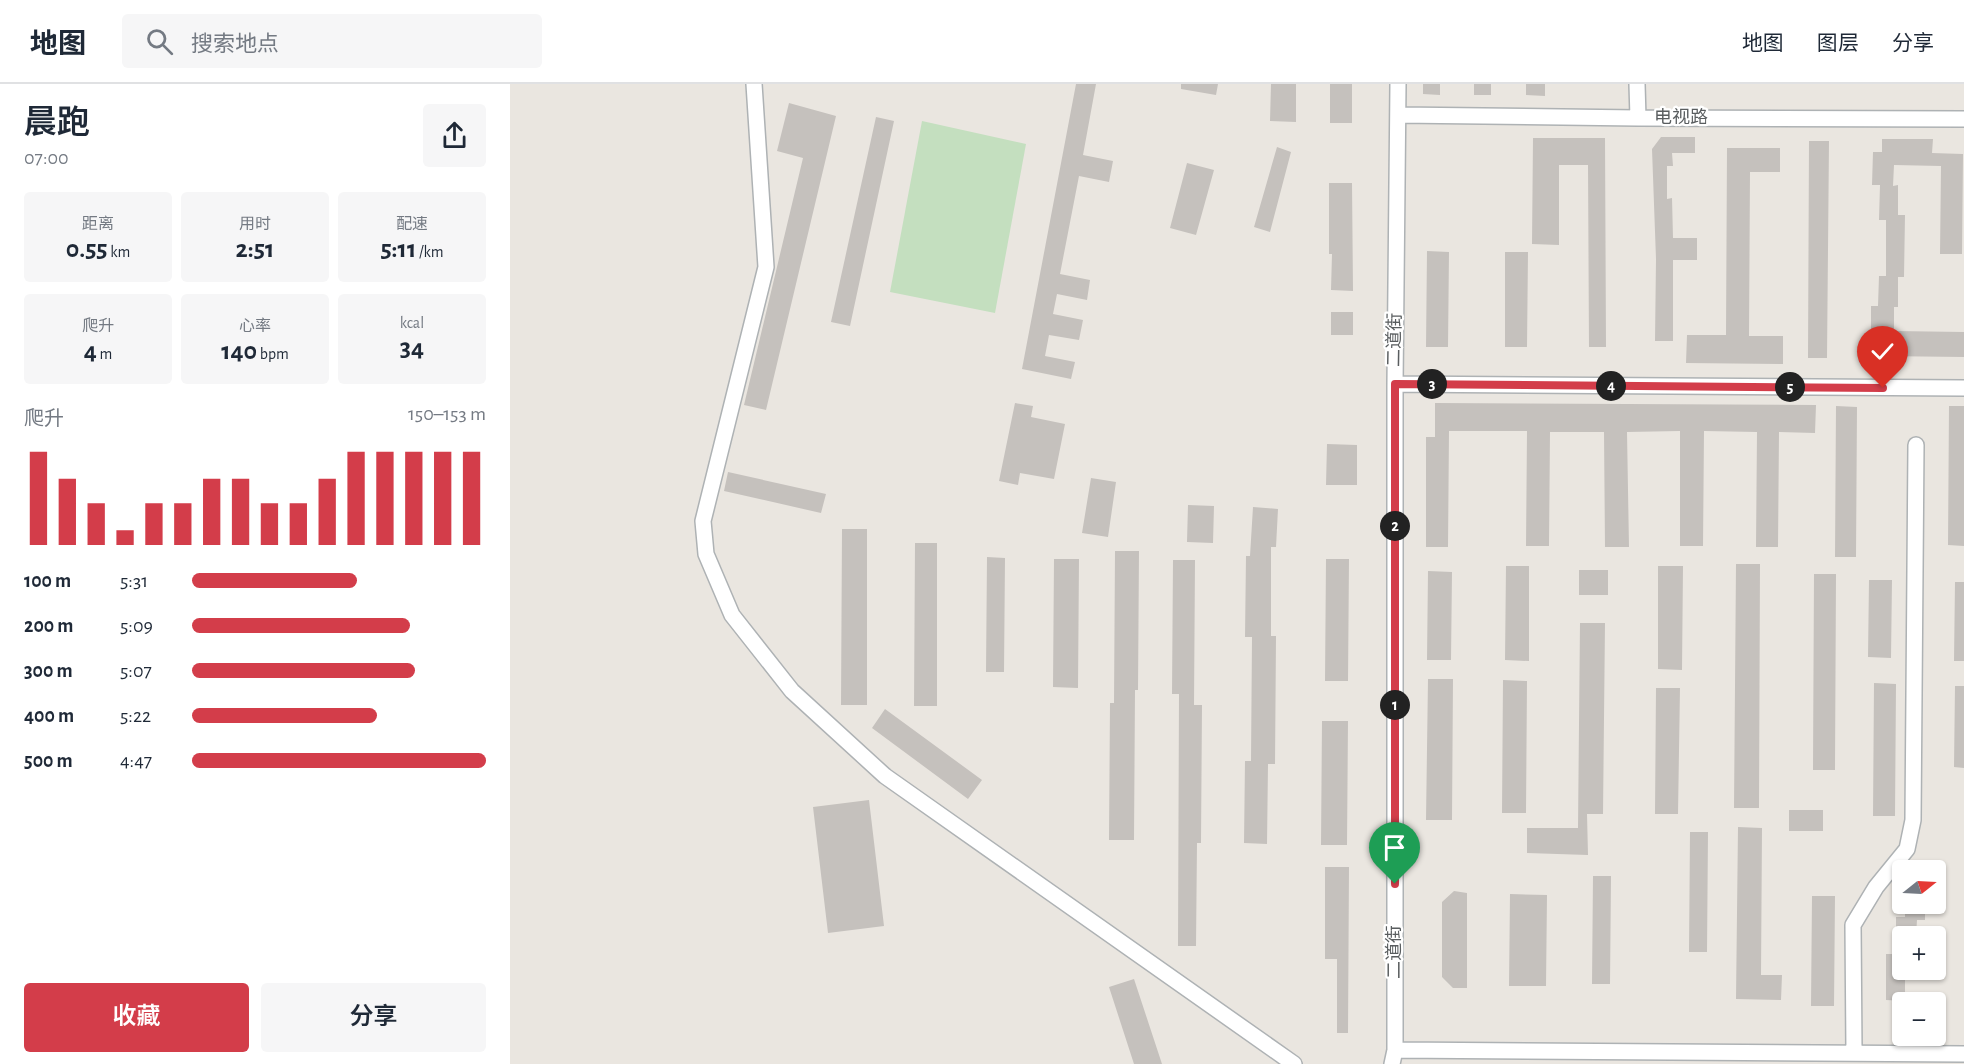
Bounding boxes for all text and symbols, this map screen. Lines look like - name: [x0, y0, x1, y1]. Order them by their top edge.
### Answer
- search box: [122, 14, 542, 68]
- icon: search: [143, 25, 176, 58]
- text: 地图: [30, 31, 86, 59]
- text: 搜索地点: [191, 33, 279, 55]
- text: 地图: [1742, 33, 1784, 54]
- text: 图层: [1817, 33, 1859, 54]
- text: 分享: [1892, 33, 1934, 54]
- button: share: [423, 104, 486, 167]
- text: 晨跑: [24, 107, 90, 140]
- street label: 电视路: [1654, 107, 1708, 127]
- text: 07:00: [24, 148, 69, 168]
- text: 距离: [82, 216, 114, 232]
- text: 用时: [239, 216, 271, 232]
- text: 配速: [396, 216, 428, 232]
- text: 0.55: [66, 236, 108, 262]
- text: 2:51: [236, 236, 274, 262]
- text: 5:11: [380, 236, 416, 262]
- text: km: [108, 244, 130, 260]
- text: /km: [416, 244, 444, 260]
- street label: 二道街: [1384, 313, 1404, 367]
- text: kcal: [400, 315, 424, 331]
- text: 爬升: [82, 318, 114, 334]
- text: 心率: [239, 318, 271, 334]
- pin: [1857, 326, 1908, 388]
- text: 34: [400, 335, 424, 361]
- icon: check: [1866, 335, 1899, 368]
- text: 4: [84, 338, 97, 364]
- text: 140: [221, 338, 257, 364]
- text: m: [97, 346, 112, 362]
- text: bpm: [257, 346, 289, 362]
- pin: 3: [1417, 369, 1447, 399]
- pin: 4: [1596, 371, 1626, 401]
- pin: 5: [1775, 372, 1805, 402]
- text: 3: [1429, 376, 1435, 392]
- text: 4: [1607, 378, 1615, 394]
- text: 5: [1787, 379, 1793, 395]
- text: 150–153 m: [408, 404, 486, 424]
- text: 爬升: [24, 409, 64, 429]
- pin: 2: [1380, 511, 1410, 541]
- text: 2: [1391, 518, 1399, 534]
- text: 100 m: [24, 571, 71, 591]
- text: 5:31: [120, 571, 148, 591]
- text: 200 m: [24, 616, 73, 636]
- text: 5:09: [120, 616, 153, 636]
- text: 300 m: [24, 661, 73, 681]
- text: 5:07: [120, 661, 152, 681]
- pin: 1: [1380, 690, 1410, 720]
- text: 1: [1392, 697, 1398, 713]
- text: 400 m: [24, 706, 74, 726]
- text: 5:22: [120, 706, 151, 726]
- text: 500 m: [24, 751, 73, 771]
- text: 4:47: [120, 751, 152, 771]
- pin: [1369, 822, 1420, 884]
- icon: arrive: [1378, 831, 1411, 864]
- north arrow: [1892, 860, 1946, 914]
- map controls: [1892, 860, 1946, 1046]
- street label: 二道街: [1384, 925, 1404, 979]
- button: +: [1892, 926, 1946, 980]
- button: 收藏: [24, 983, 249, 1052]
- button: 分享: [261, 983, 486, 1052]
- button: −: [1892, 992, 1946, 1046]

